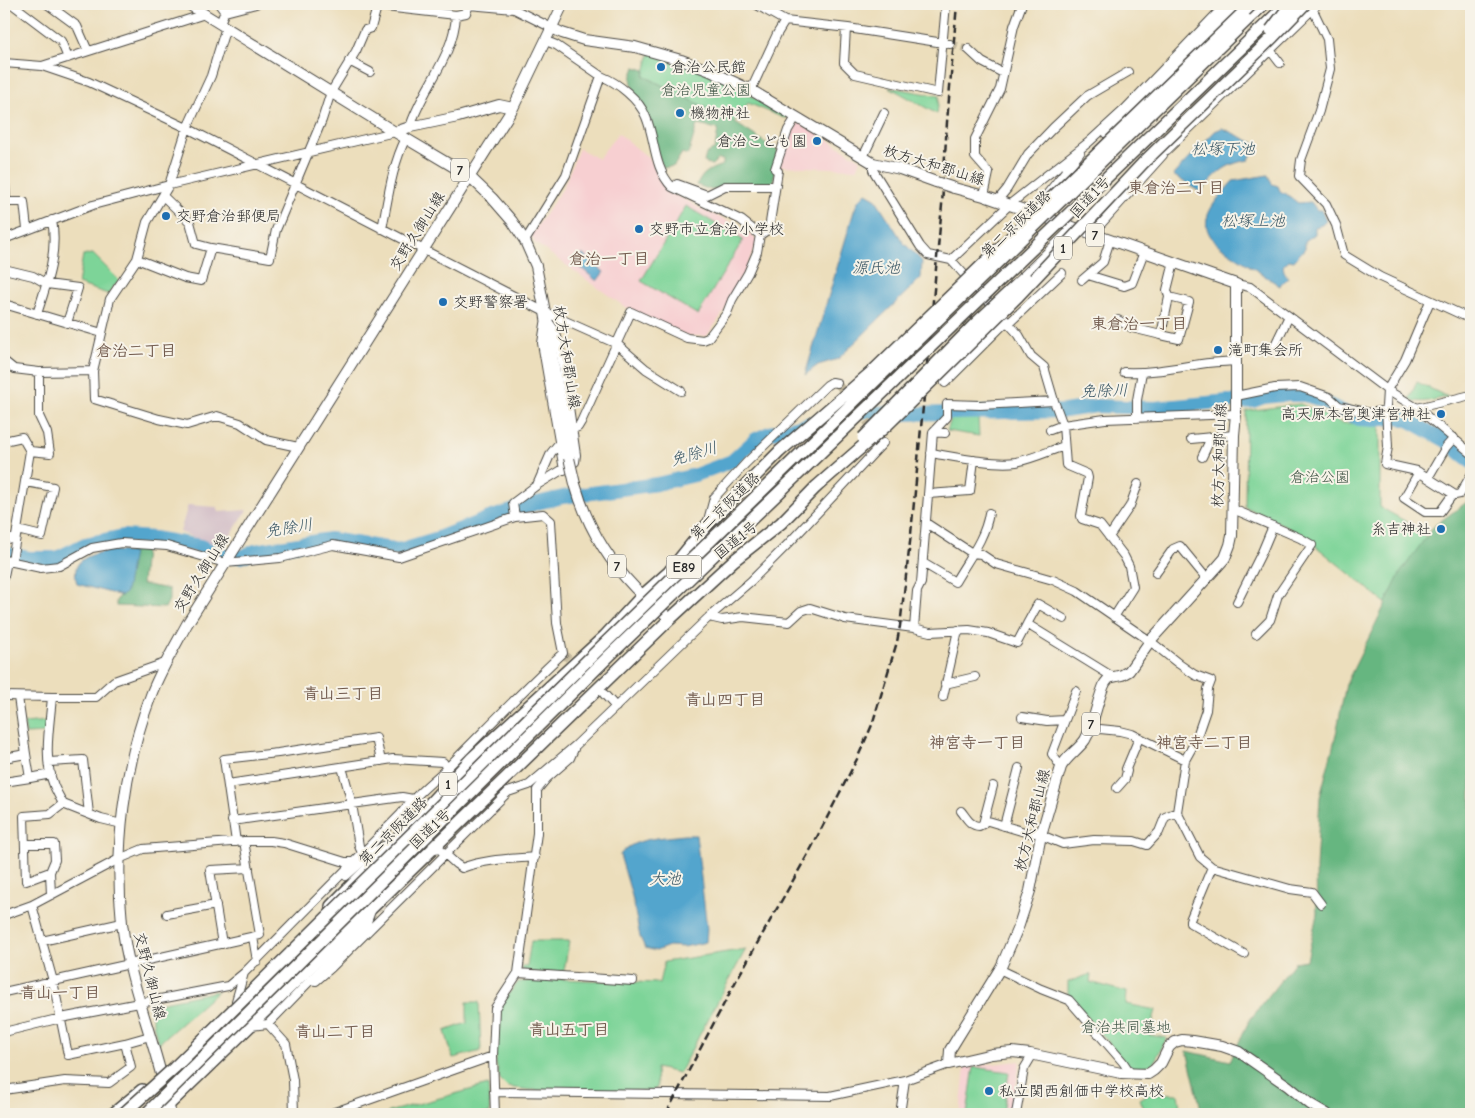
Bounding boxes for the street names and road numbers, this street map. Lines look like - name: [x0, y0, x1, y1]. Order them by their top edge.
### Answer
- street label: 枚方大和郡山線: [881, 141, 987, 189]
- road number: 7: [451, 158, 469, 182]
- street label: 国道1号: [1066, 172, 1114, 222]
- street label: 第二京阪道路: [977, 186, 1055, 262]
- street label: 交野久御山線: [386, 188, 448, 274]
- road number: 7: [1086, 224, 1104, 246]
- road number: 1: [1054, 237, 1072, 260]
- street label: 枚方大和郡山線: [550, 304, 584, 410]
- street label: 枚方大和郡山線: [1208, 402, 1230, 508]
- street label: 第二京阪道路: [686, 468, 764, 544]
- street label: 国道1号: [711, 517, 761, 563]
- street label: 交野久御山線: [170, 530, 232, 616]
- road number: 7: [608, 554, 626, 578]
- road number: E89: [666, 556, 702, 578]
- road number: 7: [1082, 712, 1100, 736]
- street label: 枚方大和郡山線: [1011, 767, 1053, 873]
- road number: 1: [439, 772, 457, 796]
- street label: 第二京阪道路: [355, 793, 431, 869]
- street label: 国道1号: [405, 805, 455, 853]
- street label: 交野久御山線: [130, 930, 170, 1022]

